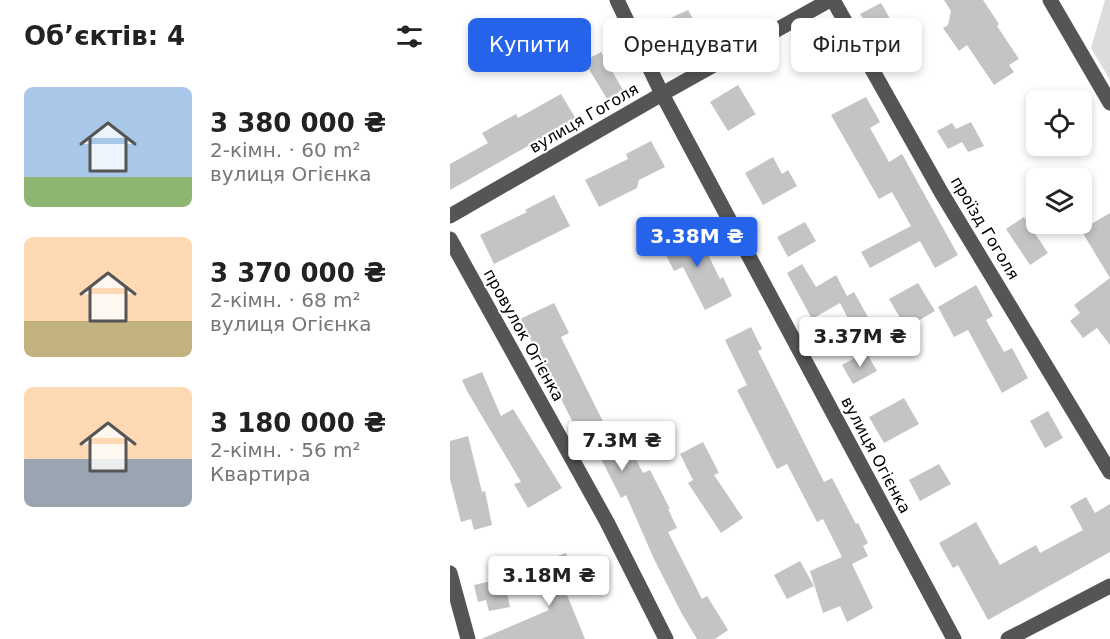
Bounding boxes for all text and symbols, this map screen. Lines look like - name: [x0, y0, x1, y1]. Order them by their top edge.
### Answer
- chip: Купити: [468, 18, 591, 72]
- chip: Орендувати: [603, 18, 779, 72]
- chip: Фільтри: [791, 18, 922, 72]
- icon: filters: [393, 20, 426, 53]
- text: Об’єктів: 4: [24, 21, 185, 51]
- street label: вулиця Гоголя: [526, 79, 642, 157]
- map controls: [1026, 90, 1092, 234]
- button: locate: [1026, 90, 1092, 156]
- text: 3 380 000 ₴: [210, 108, 386, 138]
- icon: home: [72, 111, 144, 183]
- text: 2-кімн. · 60 m²: [210, 138, 360, 162]
- text: вулиця Огієнка: [210, 162, 372, 186]
- button: layers: [1026, 168, 1092, 234]
- street label: проїзд Гоголя: [947, 173, 1023, 283]
- pin: 3.38M ₴: [642, 217, 752, 268]
- text: 3.38M ₴: [650, 224, 744, 248]
- text: 3 370 000 ₴: [210, 258, 386, 288]
- icon: home: [72, 261, 144, 333]
- street label: провулок Огієнка: [480, 266, 568, 404]
- text: 2-кімн. · 68 m²: [210, 288, 360, 312]
- text: вулиця Огієнка: [210, 312, 372, 336]
- pin: 3.37M ₴: [805, 317, 915, 368]
- text: 3.37M ₴: [813, 324, 907, 348]
- street label: вулиця Огієнка: [837, 393, 915, 517]
- text: 3 180 000 ₴: [210, 408, 386, 438]
- icon: home: [72, 411, 144, 483]
- pin: 7.3M ₴: [573, 421, 671, 472]
- text: 7.3M ₴: [582, 428, 662, 452]
- text: 2-кімн. · 56 m²: [210, 438, 360, 462]
- text: Квартира: [210, 462, 311, 486]
- pin: 3.18M ₴: [494, 556, 604, 607]
- text: 3.18M ₴: [502, 563, 596, 587]

